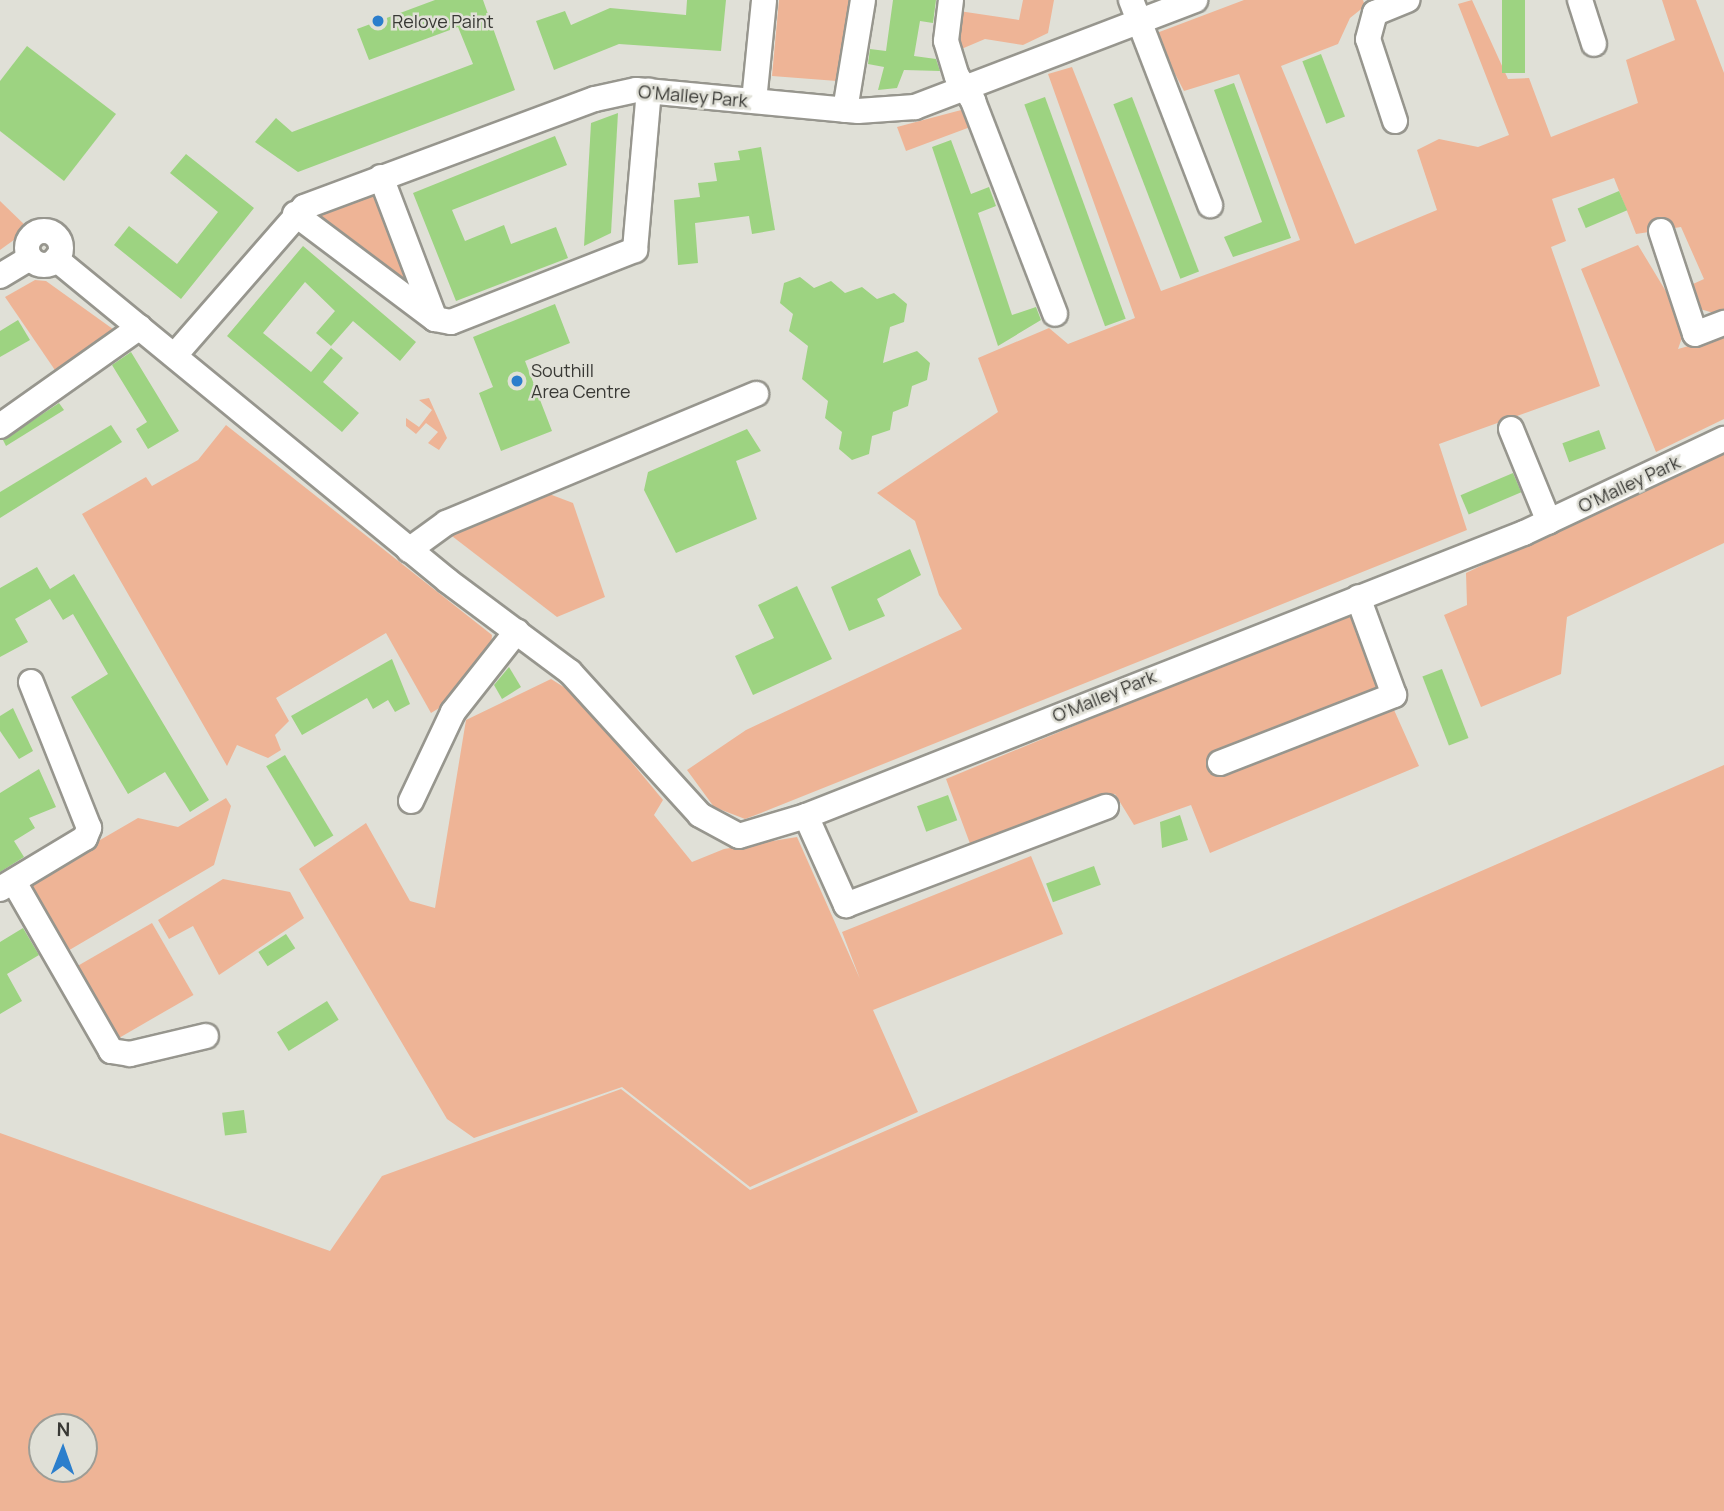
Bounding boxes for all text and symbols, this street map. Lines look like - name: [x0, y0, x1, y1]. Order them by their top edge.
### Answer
- place label: Relove Paint: [392, 10, 494, 32]
- marker: Relove Paint: [370, 13, 386, 29]
- street label: O'Malley Park: [637, 80, 749, 112]
- place label: Southill Area Centre: [531, 360, 631, 402]
- marker: Southill Area Centre: [509, 373, 525, 389]
- street label: O'Malley Park: [1575, 451, 1683, 517]
- street label: O'Malley Park: [1049, 665, 1159, 727]
- north arrow: [28, 1413, 98, 1483]
- text: N: [56, 1416, 70, 1442]

